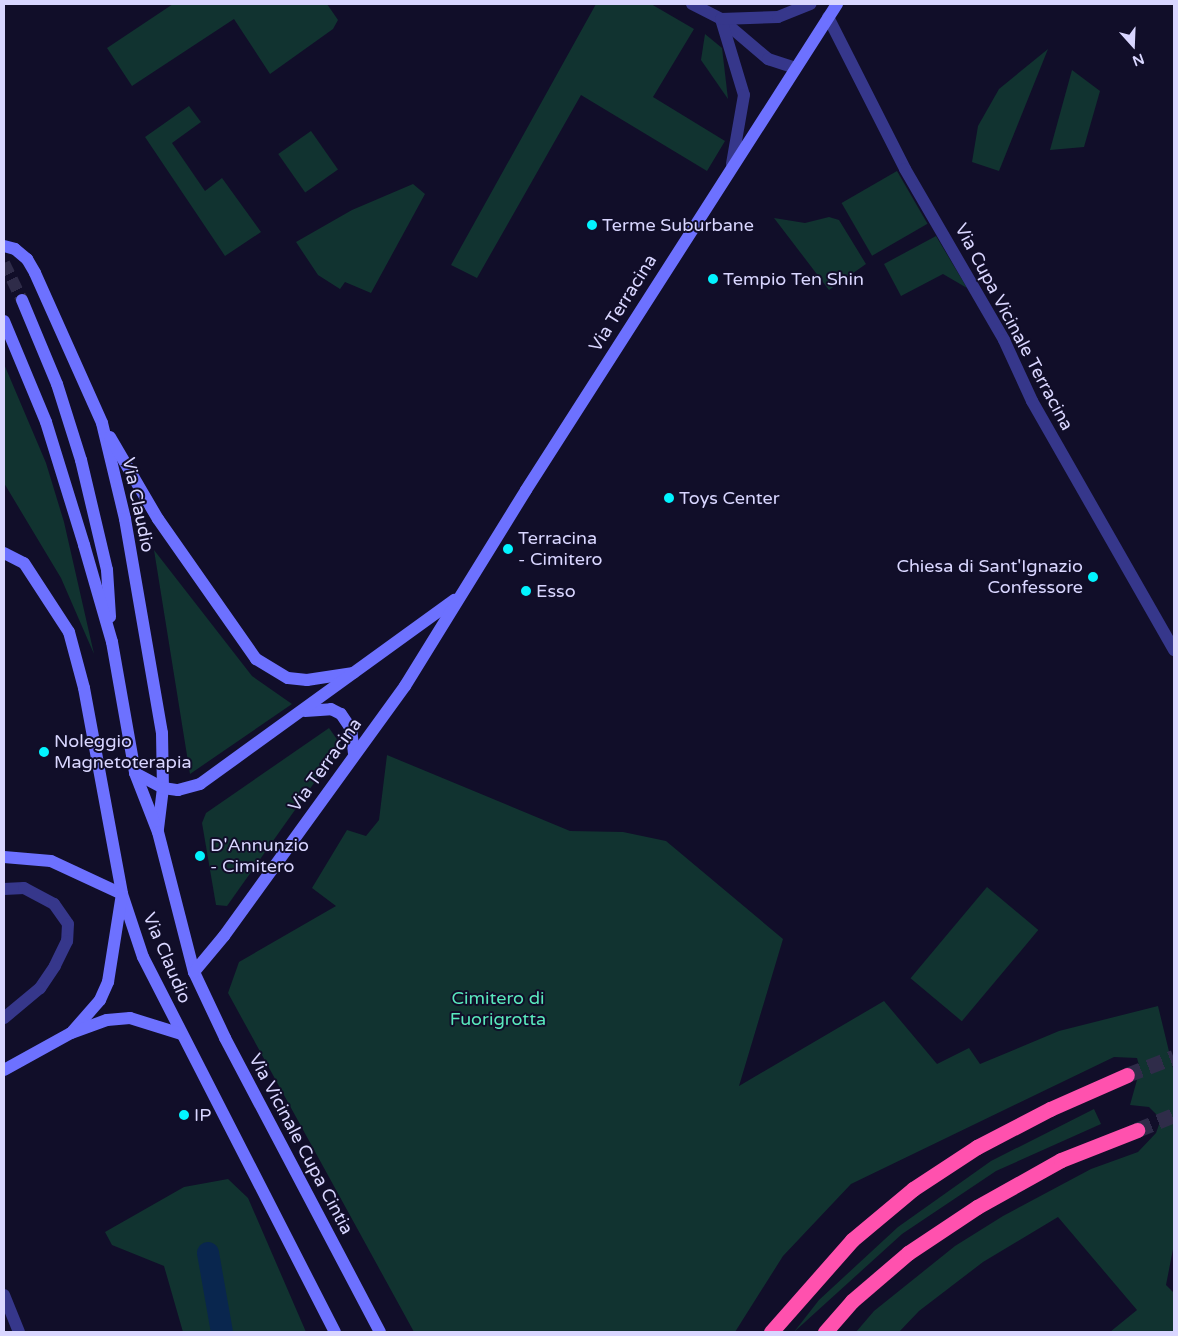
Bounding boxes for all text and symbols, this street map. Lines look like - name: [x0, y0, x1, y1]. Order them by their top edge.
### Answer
- north arrow: [1108, 20, 1158, 70]
- text: N: [1130, 50, 1146, 69]
- place label: Terme Suburbane: [602, 214, 754, 236]
- marker: Terme Suburbane: [586, 219, 598, 231]
- street label: Via Cupa Vicinale Terracina: [950, 220, 1078, 434]
- street label: Via Terracina: [585, 250, 661, 356]
- place label: Tempio Ten Shin: [723, 268, 864, 290]
- marker: Tempio Ten Shin: [707, 273, 719, 285]
- street label: Via Claudio: [117, 456, 159, 554]
- place label: Toys Center: [679, 487, 780, 509]
- marker: Toys Center: [663, 492, 675, 504]
- place label: Terracina - Cimitero: [518, 528, 603, 570]
- marker: Terracina - Cimitero: [502, 543, 514, 555]
- place label: Chiesa di Sant'Ignazio Confessore: [896, 556, 1083, 598]
- marker: Chiesa di Sant'Ignazio Confessore: [1087, 571, 1099, 583]
- place label: Esso: [536, 580, 576, 602]
- marker: Esso: [520, 585, 532, 597]
- street label: Via Terracina: [284, 714, 366, 816]
- place label: Noleggio Magnetoterapia: [54, 731, 192, 774]
- marker: Noleggio Magnetoterapia: [38, 746, 50, 758]
- place label: D'Annunzio - Cimitero: [210, 835, 309, 878]
- marker: D'Annunzio - Cimitero: [194, 850, 206, 862]
- street label: Via Claudio: [138, 909, 196, 1007]
- park label: Cimitero di Fuorigrotta: [450, 988, 546, 1030]
- street label: Via Vicinale Cupa Cintia: [244, 1050, 358, 1238]
- place label: IP: [194, 1104, 211, 1126]
- marker: IP: [178, 1109, 190, 1121]

